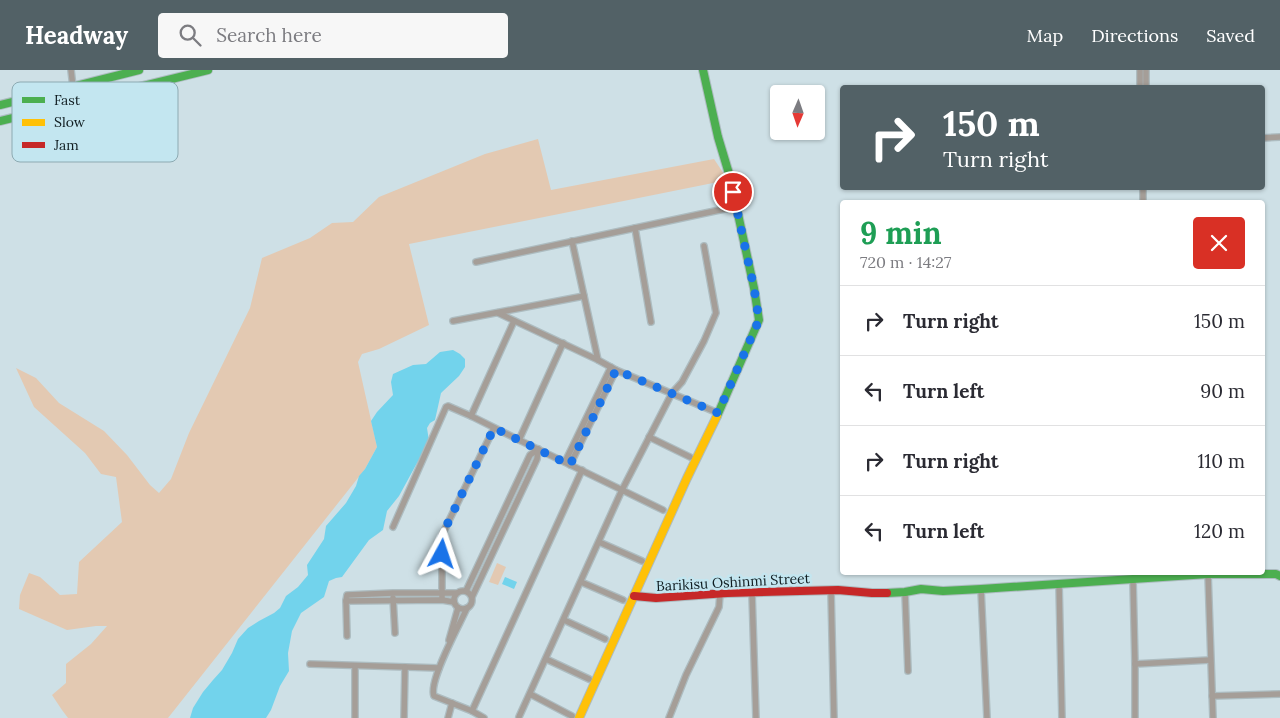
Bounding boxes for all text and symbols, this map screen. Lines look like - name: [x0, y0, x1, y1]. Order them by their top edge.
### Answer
- search box: [158, 13, 508, 58]
- text: Headway: [25, 20, 128, 51]
- icon: search: [176, 21, 204, 49]
- text: Search here: [216, 23, 322, 47]
- text: Map: [1027, 24, 1063, 47]
- text: Directions: [1091, 24, 1178, 47]
- text: Saved: [1206, 24, 1255, 47]
- legend: [12, 82, 178, 162]
- north arrow: [770, 85, 825, 140]
- map controls: [770, 85, 825, 140]
- text: Fast: [54, 91, 81, 109]
- text: 150 m: [943, 101, 1040, 146]
- icon: right: [860, 105, 925, 170]
- text: Slow: [54, 113, 86, 131]
- text: Jam: [53, 136, 79, 154]
- text: Turn right: [943, 145, 1048, 173]
- pin: [712, 171, 754, 213]
- icon: arrive: [719, 178, 747, 206]
- text: 9 min: [860, 214, 942, 252]
- button: close: [1193, 217, 1245, 269]
- text: 720 m · 14:27: [860, 252, 951, 272]
- icon: right: [860, 307, 888, 335]
- text: Turn right: [903, 309, 999, 333]
- text: 150 m: [1194, 309, 1245, 333]
- icon: left: [860, 377, 888, 405]
- text: Turn left: [903, 379, 984, 403]
- text: 90 m: [1200, 379, 1245, 403]
- icon: right: [860, 447, 888, 475]
- text: Turn right: [903, 449, 999, 473]
- text: 110 m: [1197, 449, 1245, 473]
- icon: left: [860, 517, 888, 545]
- text: Turn left: [903, 519, 984, 543]
- text: 120 m: [1194, 519, 1245, 543]
- position arrow: [415, 527, 467, 579]
- street label: Barikisu Oshinmi Street: [656, 569, 811, 595]

